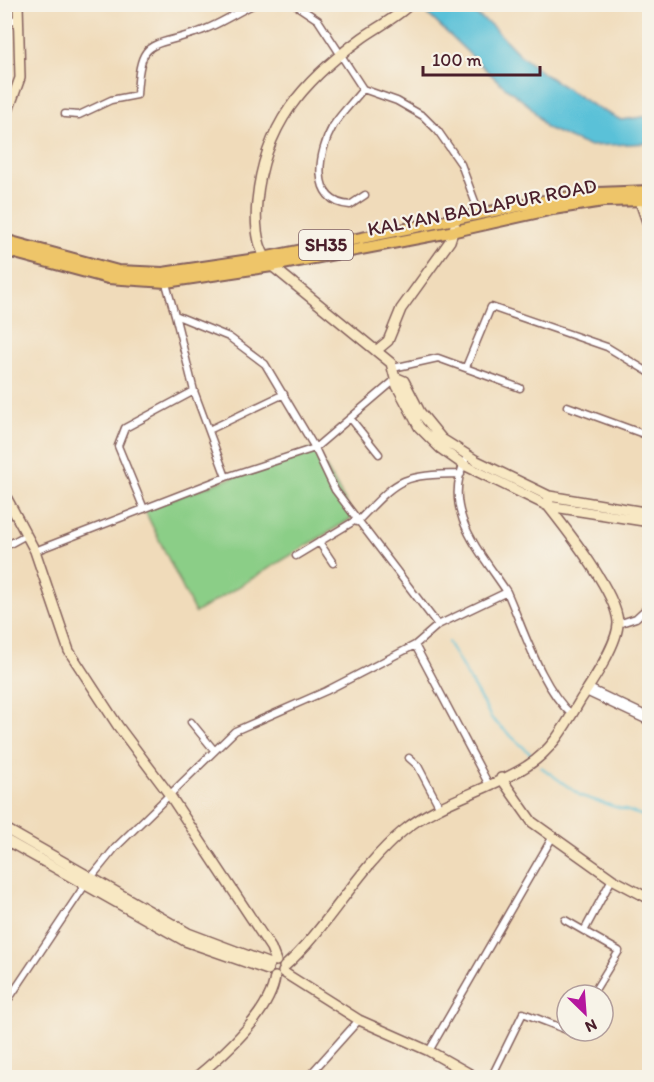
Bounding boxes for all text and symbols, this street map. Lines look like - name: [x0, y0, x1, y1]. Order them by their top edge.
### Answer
- scale bar: [423, 39, 540, 77]
- text: 100 m: [432, 49, 482, 71]
- street label: KALYAN BADLAPUR ROAD: [365, 173, 599, 241]
- road number: SH35: [299, 230, 353, 260]
- north arrow: [555, 983, 615, 1043]
- text: N: [582, 1015, 600, 1037]

